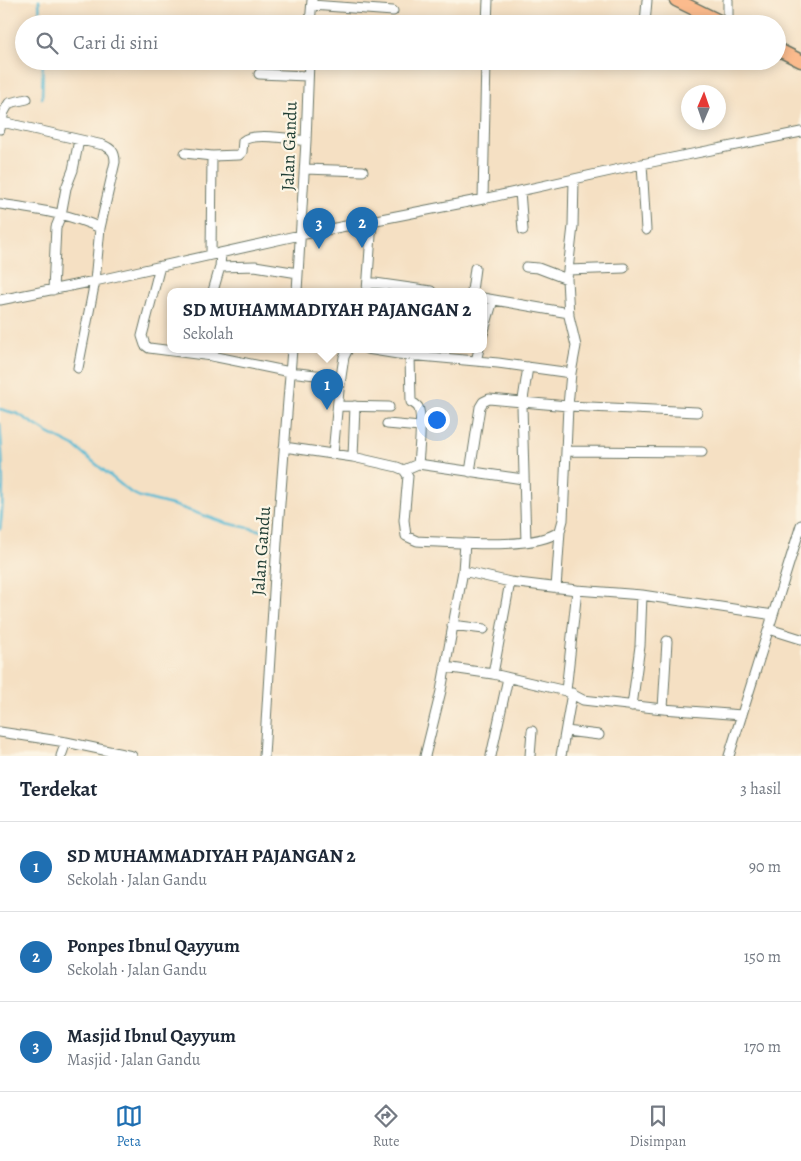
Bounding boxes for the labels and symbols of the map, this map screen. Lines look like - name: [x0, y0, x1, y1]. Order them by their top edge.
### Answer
- north arrow: [681, 85, 726, 130]
- street label: Jalan Gandu: [275, 101, 303, 191]
- pin: 2: [346, 207, 378, 248]
- pin: 3: [303, 208, 335, 249]
- pin: 1: [311, 369, 343, 410]
- your location: [424, 407, 450, 433]
- street label: Jalan Gandu: [246, 505, 276, 596]

